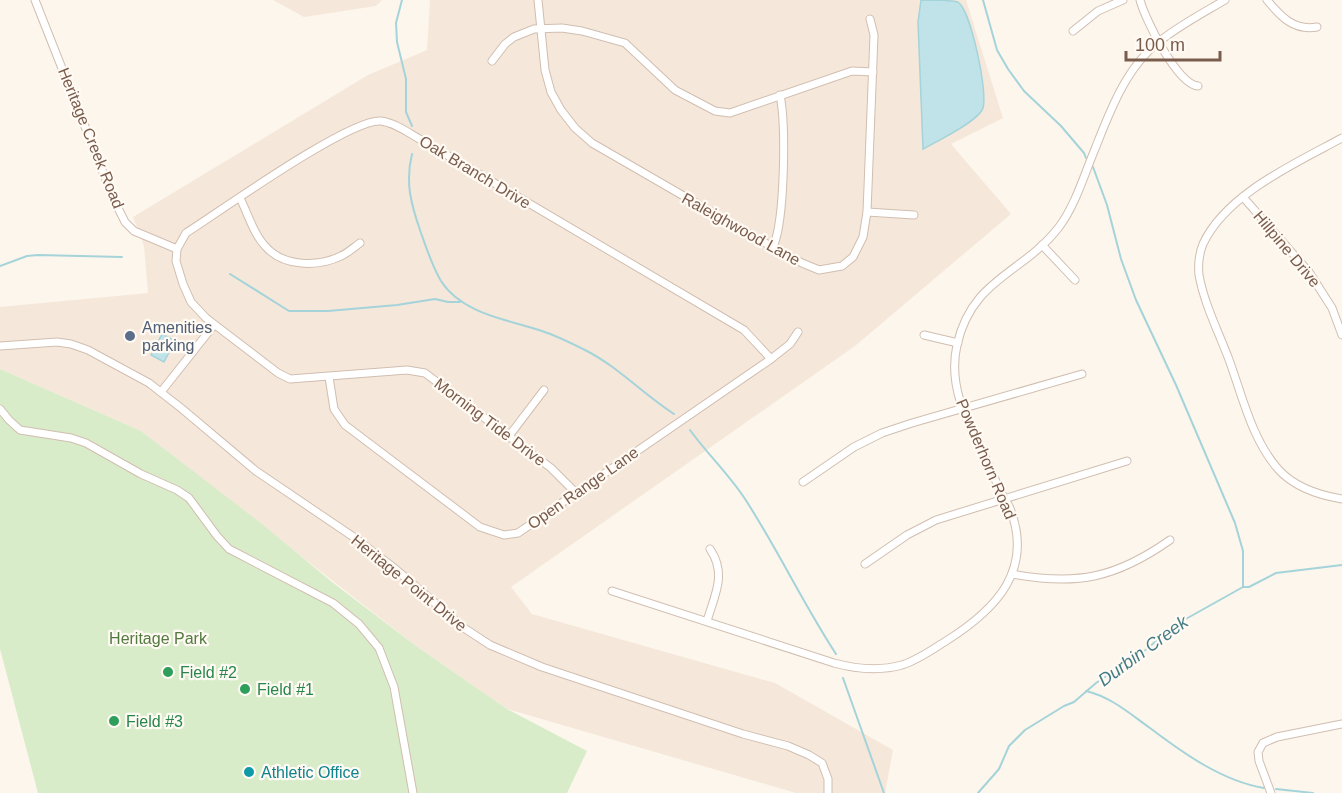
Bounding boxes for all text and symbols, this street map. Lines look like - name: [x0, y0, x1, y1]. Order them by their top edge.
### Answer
- scale bar: [1126, 24, 1220, 62]
- text: 100 m: [1135, 35, 1185, 55]
- street label: Heritage Creek Road: [55, 65, 127, 211]
- street label: Oak Branch Drive: [417, 132, 534, 212]
- street label: Raleighwood Lane: [679, 189, 803, 269]
- street label: Hillpine Drive: [1250, 207, 1324, 291]
- place label: Amenities parking: [142, 319, 212, 354]
- marker: Amenities parking: [123, 329, 137, 343]
- street label: Morning Tide Drive: [431, 375, 549, 469]
- street label: Powderhorn Road: [953, 396, 1019, 522]
- street label: Open Range Lane: [525, 443, 642, 532]
- street label: Heritage Point Drive: [348, 531, 470, 635]
- water label: Durbin Creek: [1094, 611, 1193, 690]
- park label: Heritage Park: [109, 630, 208, 647]
- place label: Field #2: [180, 664, 237, 681]
- marker: Field #2: [161, 665, 175, 679]
- place label: Field #1: [257, 681, 314, 698]
- marker: Field #1: [238, 682, 252, 696]
- place label: Field #3: [126, 713, 183, 730]
- marker: Field #3: [107, 714, 121, 728]
- place label: Athletic Office: [261, 764, 360, 781]
- marker: Athletic Office: [242, 765, 256, 779]

